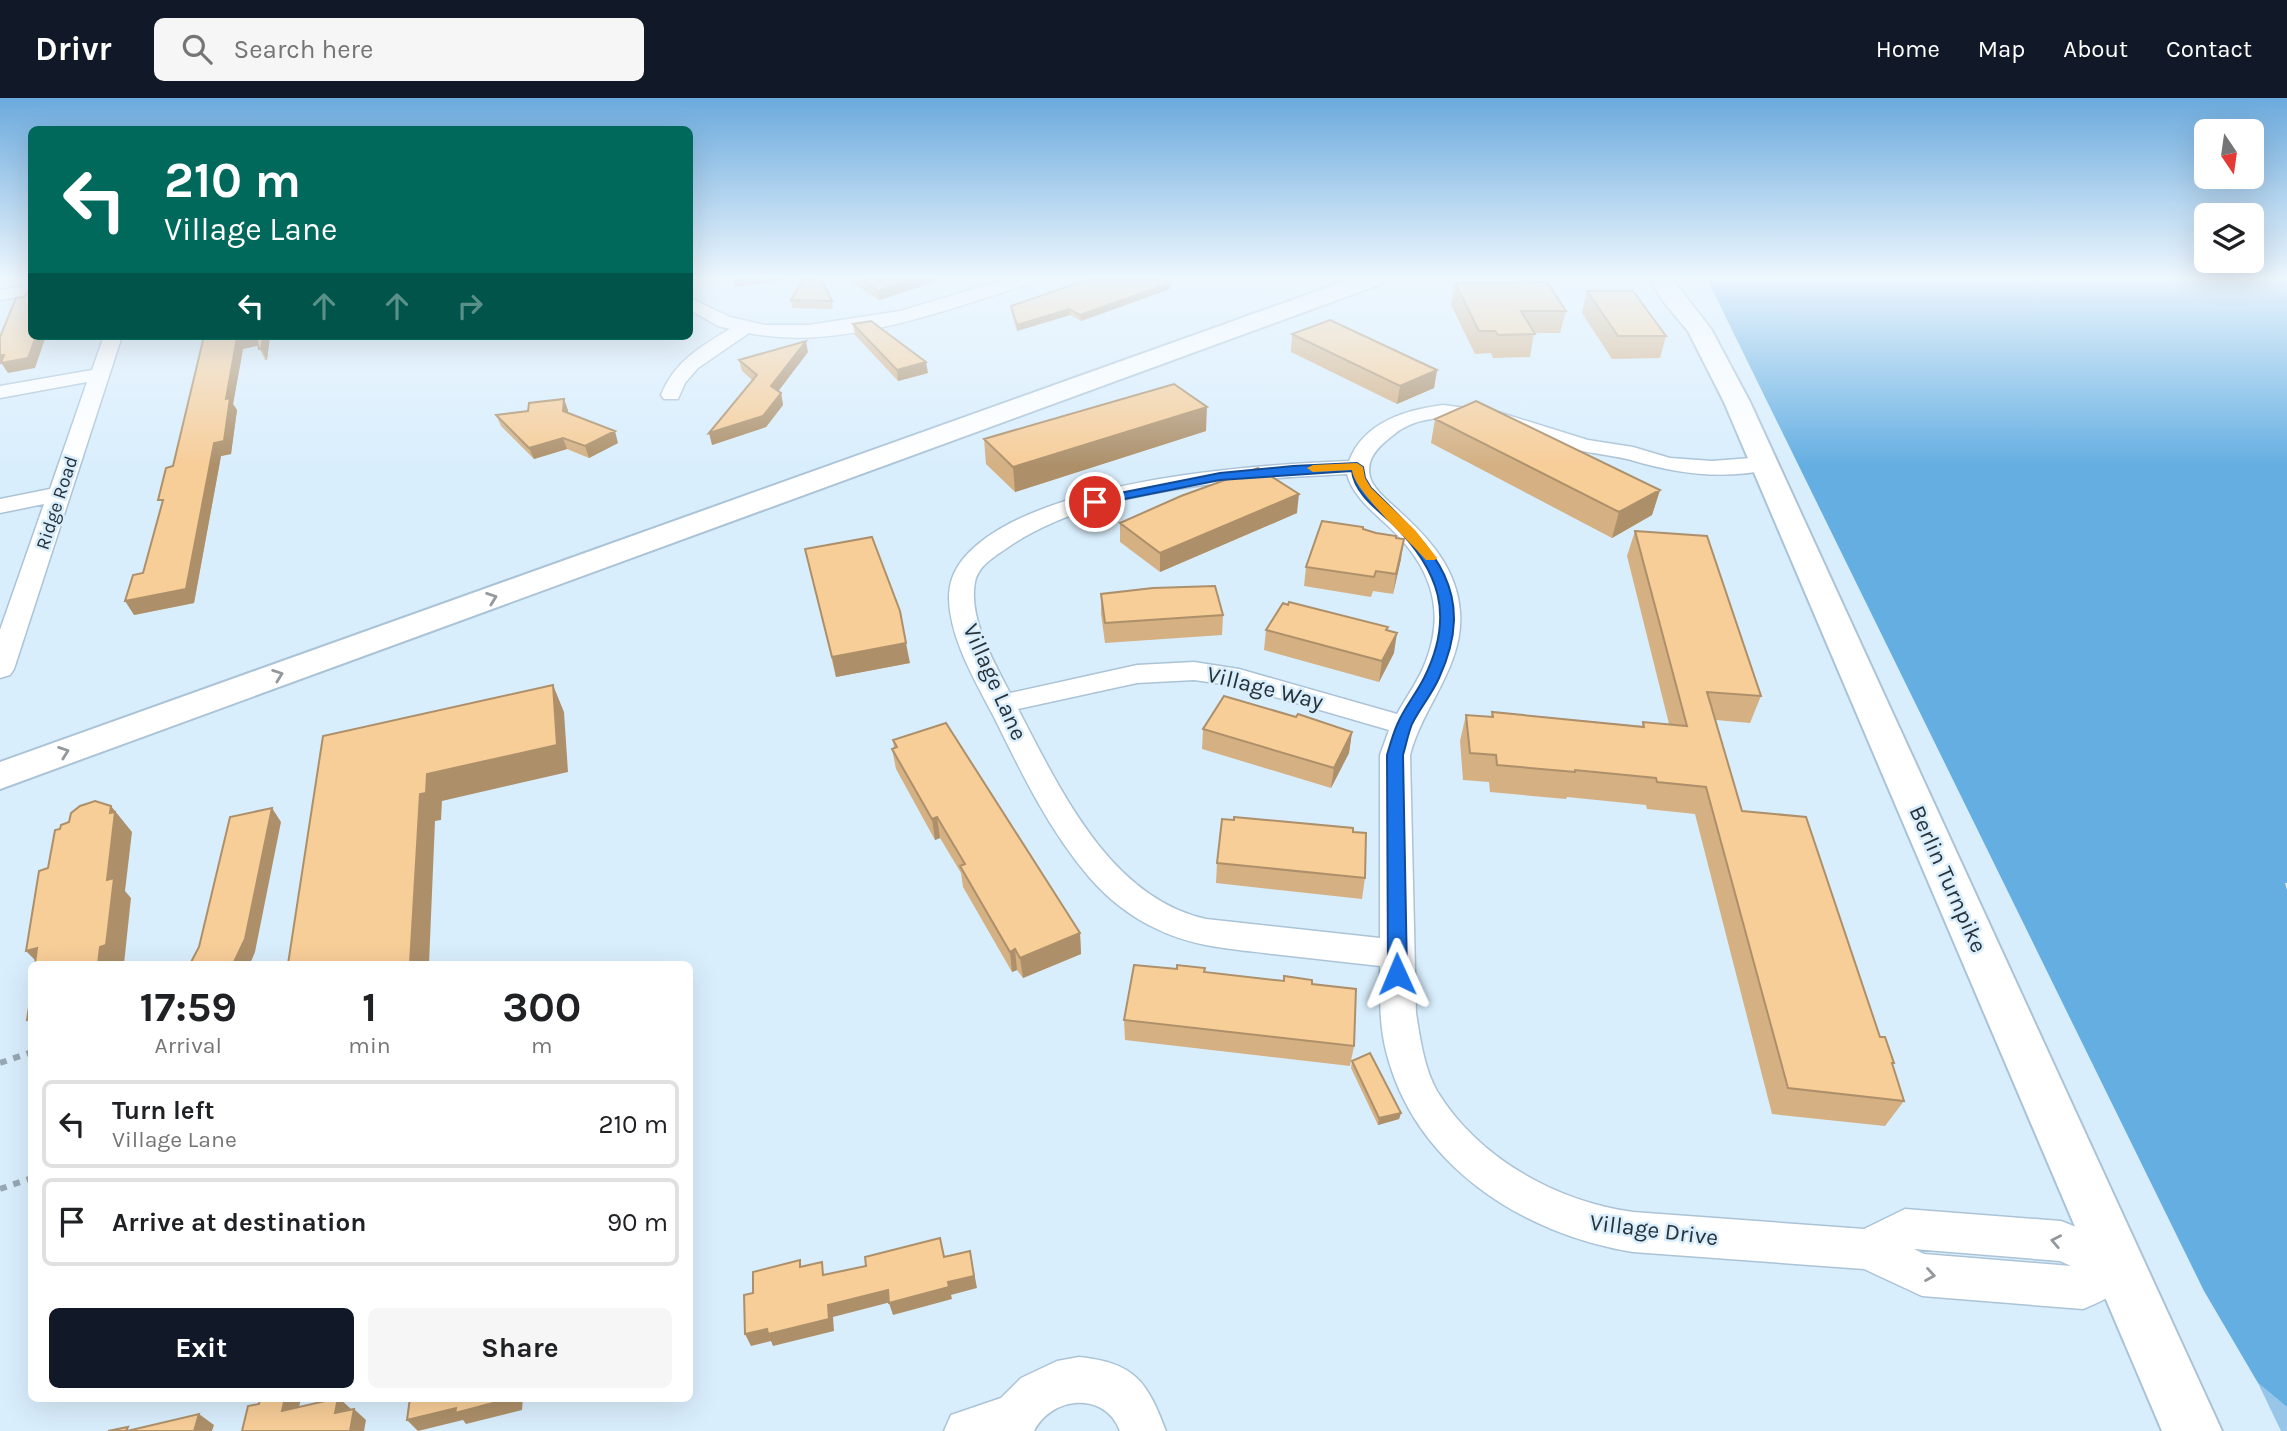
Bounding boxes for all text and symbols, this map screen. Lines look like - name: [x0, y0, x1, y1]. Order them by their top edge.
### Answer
- search box: [154, 18, 644, 81]
- text: Drivr: [35, 30, 112, 68]
- icon: search: [178, 30, 216, 68]
- text: Search here: [234, 34, 373, 65]
- text: Home: [1876, 35, 1940, 63]
- text: Map: [1978, 35, 2025, 63]
- text: About: [2063, 35, 2128, 63]
- text: Contact: [2166, 35, 2252, 63]
- north arrow: [2194, 119, 2264, 189]
- map controls: [2194, 119, 2264, 273]
- text: 210 m: [164, 152, 301, 209]
- icon: left: [49, 154, 140, 245]
- button: layers: [2194, 203, 2264, 273]
- text: Village Lane: [164, 211, 338, 248]
- icon: left: [232, 287, 270, 325]
- icon: ahead: [305, 287, 343, 325]
- icon: ahead: [378, 287, 416, 325]
- icon: right: [451, 287, 489, 325]
- street label: Ridge Road: [32, 453, 82, 553]
- pin: [1065, 472, 1125, 532]
- icon: arrive: [1076, 483, 1114, 521]
- one-way arrow: [486, 592, 498, 606]
- street label: Village Lane: [957, 620, 1033, 744]
- street label: Village Way: [1204, 661, 1326, 716]
- one-way arrow: [272, 669, 284, 683]
- one-way arrow: [58, 747, 70, 761]
- street label: Berlin Turnpike: [1903, 801, 1993, 957]
- position arrow: [1360, 937, 1434, 1011]
- text: 17:59: [140, 982, 237, 1032]
- text: 1: [362, 982, 377, 1032]
- text: 300: [502, 982, 581, 1032]
- text: Arrival: [155, 1032, 222, 1059]
- text: min: [348, 1032, 391, 1059]
- text: m: [531, 1032, 553, 1059]
- text: Turn left: [112, 1095, 214, 1126]
- icon: left: [53, 1105, 91, 1143]
- text: 210 m: [598, 1109, 668, 1140]
- text: Village Lane: [112, 1126, 237, 1153]
- icon: arrive: [53, 1203, 91, 1241]
- text: Arrive at destination: [112, 1207, 366, 1238]
- text: 90 m: [607, 1207, 668, 1238]
- street label: Village Drive: [1588, 1209, 1720, 1251]
- one-way arrow: [2050, 1234, 2062, 1249]
- one-way arrow: [1924, 1267, 1936, 1282]
- button: Exit: [49, 1308, 354, 1388]
- button: Share: [368, 1308, 672, 1388]

